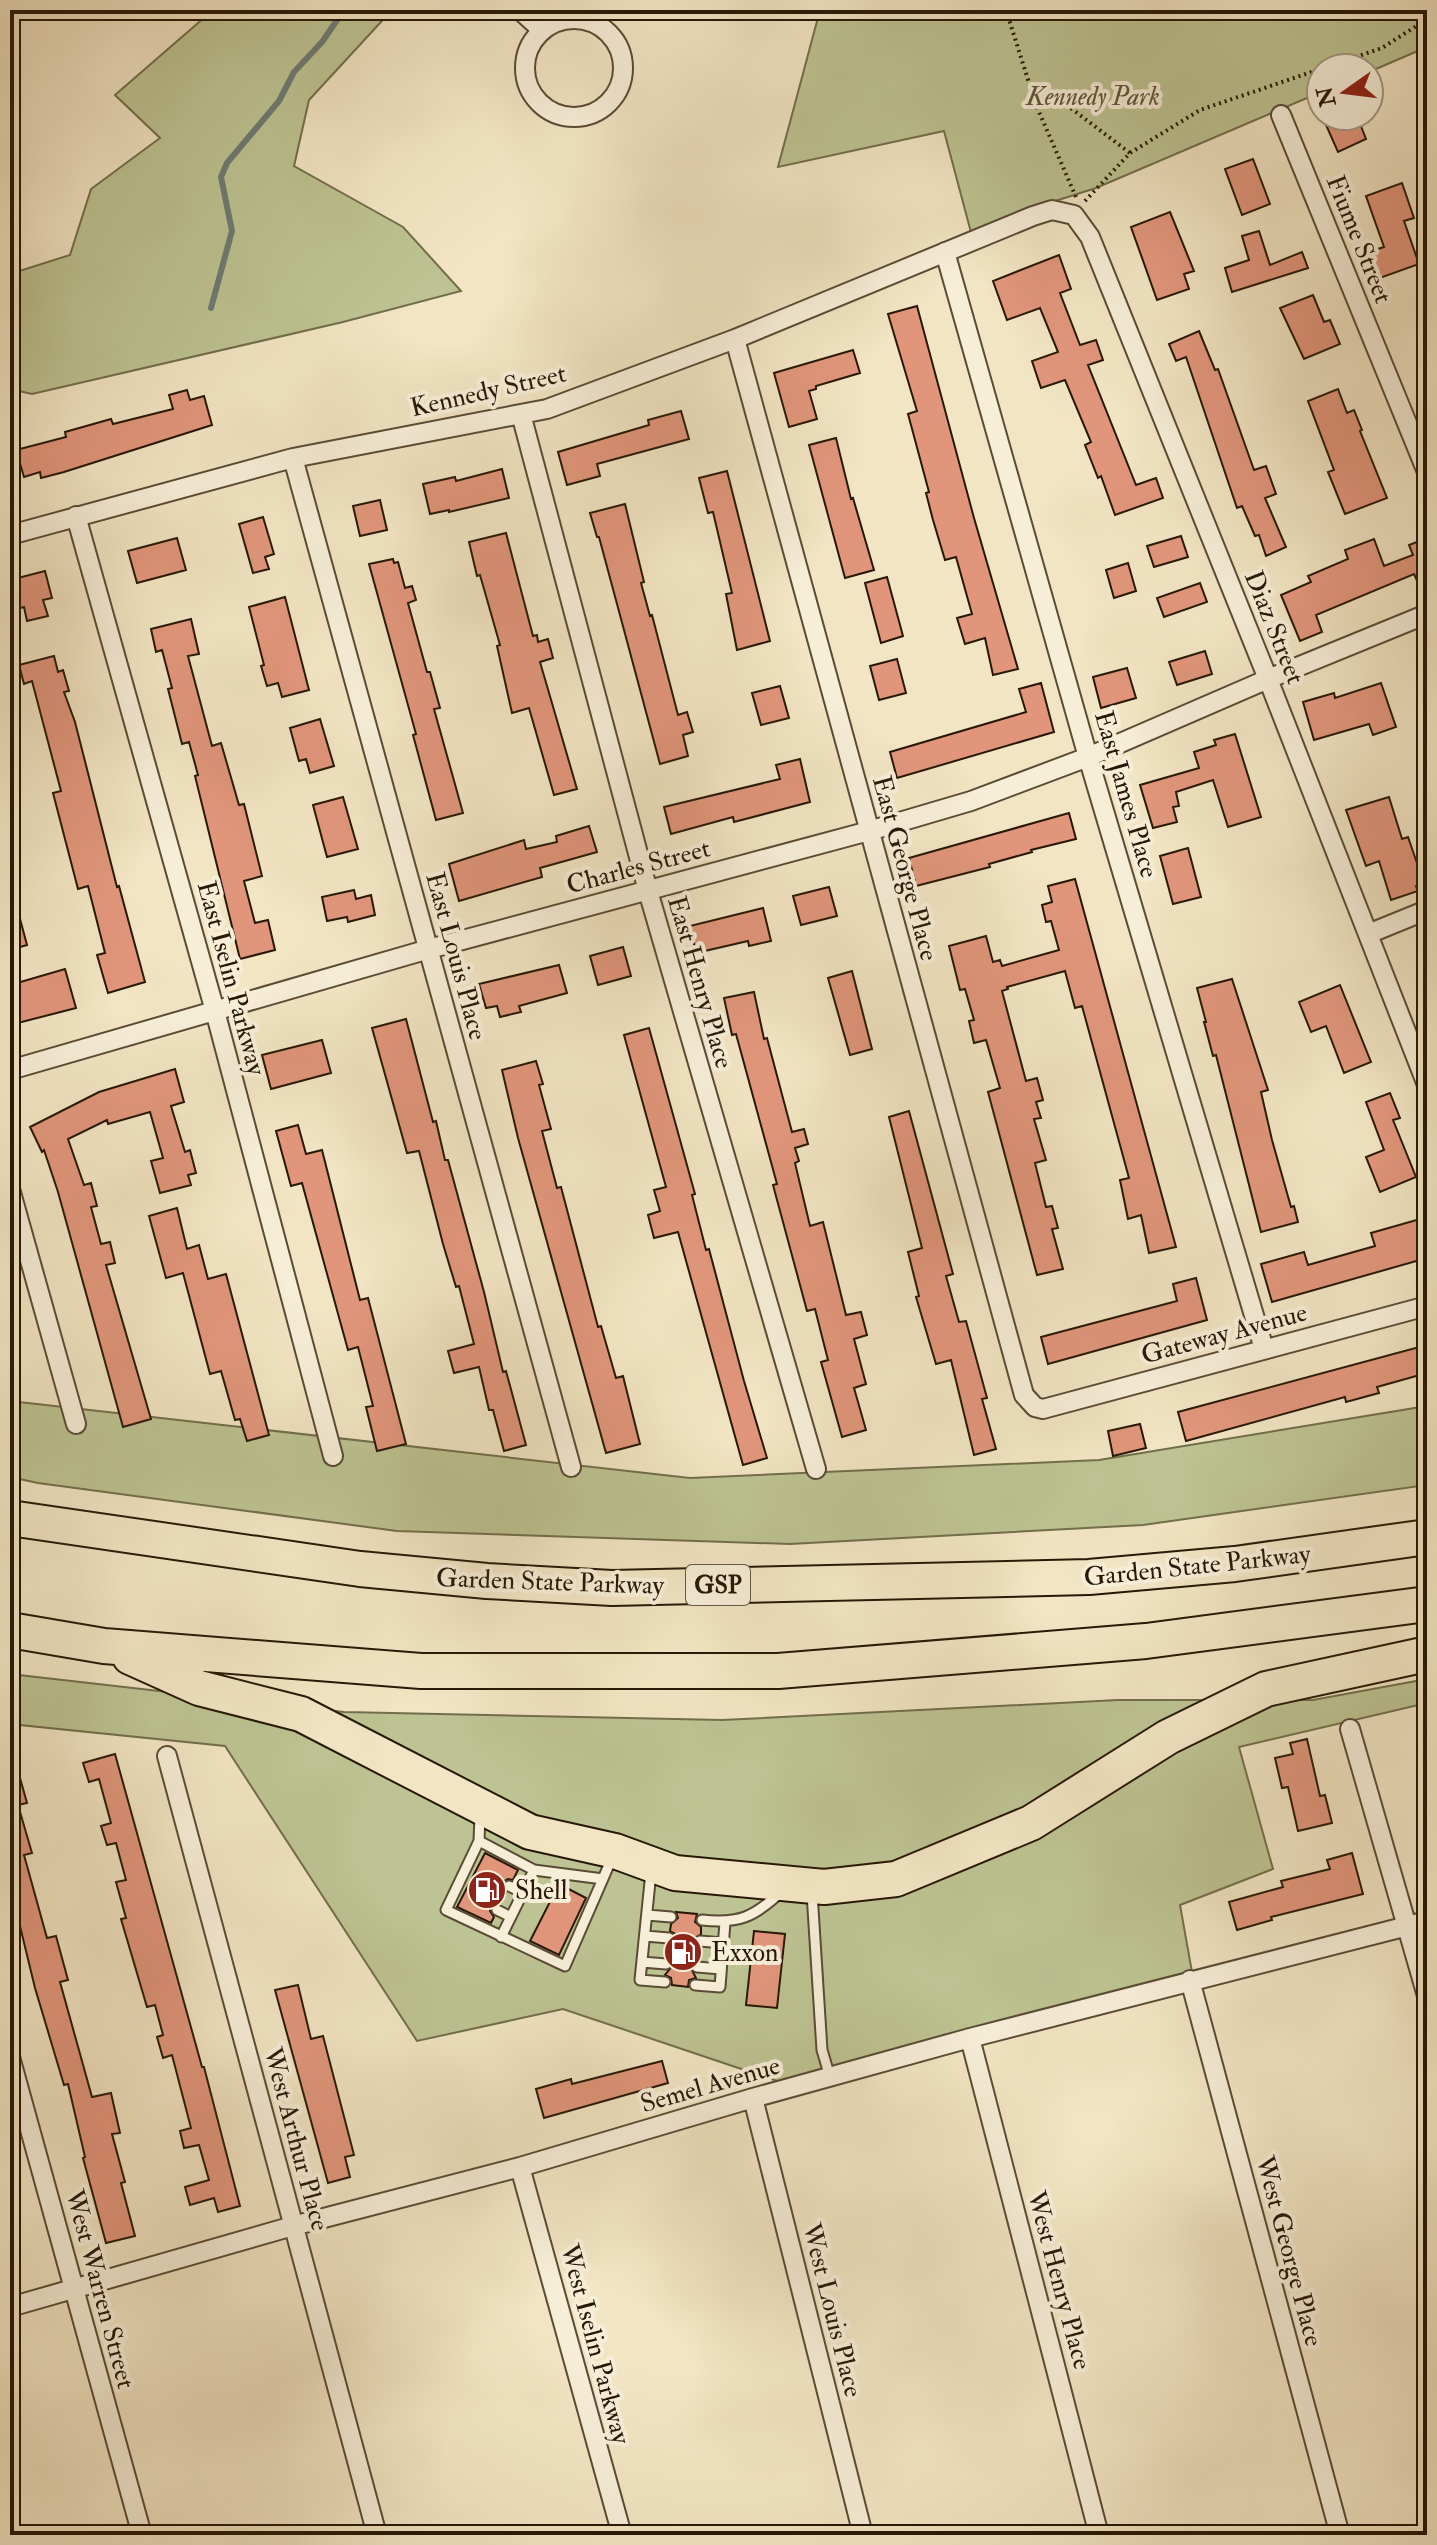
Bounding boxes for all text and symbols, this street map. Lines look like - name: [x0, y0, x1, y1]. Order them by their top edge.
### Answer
- north arrow: [1305, 52, 1385, 132]
- park label: Kennedy Park: [1024, 81, 1160, 113]
- text: N: [1311, 83, 1343, 111]
- street label: Fiume Street: [1319, 171, 1399, 308]
- street label: Kennedy Street: [407, 358, 569, 424]
- street label: Diaz Street: [1237, 566, 1311, 689]
- street label: East James Place: [1087, 707, 1165, 882]
- street label: East George Place: [865, 772, 945, 964]
- street label: Charles Street: [563, 832, 714, 901]
- street label: East Louis Place: [418, 869, 494, 1044]
- street label: East Iselin Parkway: [190, 878, 273, 1079]
- street label: East Henry Place: [660, 892, 740, 1072]
- street label: Gateway Avenue: [1138, 1296, 1311, 1371]
- street label: Garden State Parkway: [1082, 1538, 1313, 1594]
- street label: Garden State Parkway: [436, 1562, 665, 1602]
- road number: GSP: [686, 1565, 750, 1605]
- fuel station icon: Shell: [466, 1869, 508, 1911]
- place label: Shell: [515, 1875, 568, 1907]
- fuel station icon: Exxon: [662, 1931, 704, 1973]
- place label: Exxon: [711, 1937, 778, 1969]
- street label: West Arthur Place: [256, 2043, 336, 2235]
- street label: Semel Avenue: [637, 2050, 784, 2120]
- street label: West George Place: [1248, 2152, 1330, 2350]
- street label: West Warren Street: [58, 2185, 142, 2392]
- street label: West Henry Place: [1020, 2186, 1098, 2373]
- street label: West Louis Place: [795, 2219, 869, 2401]
- street label: West Iselin Parkway: [553, 2240, 637, 2448]

